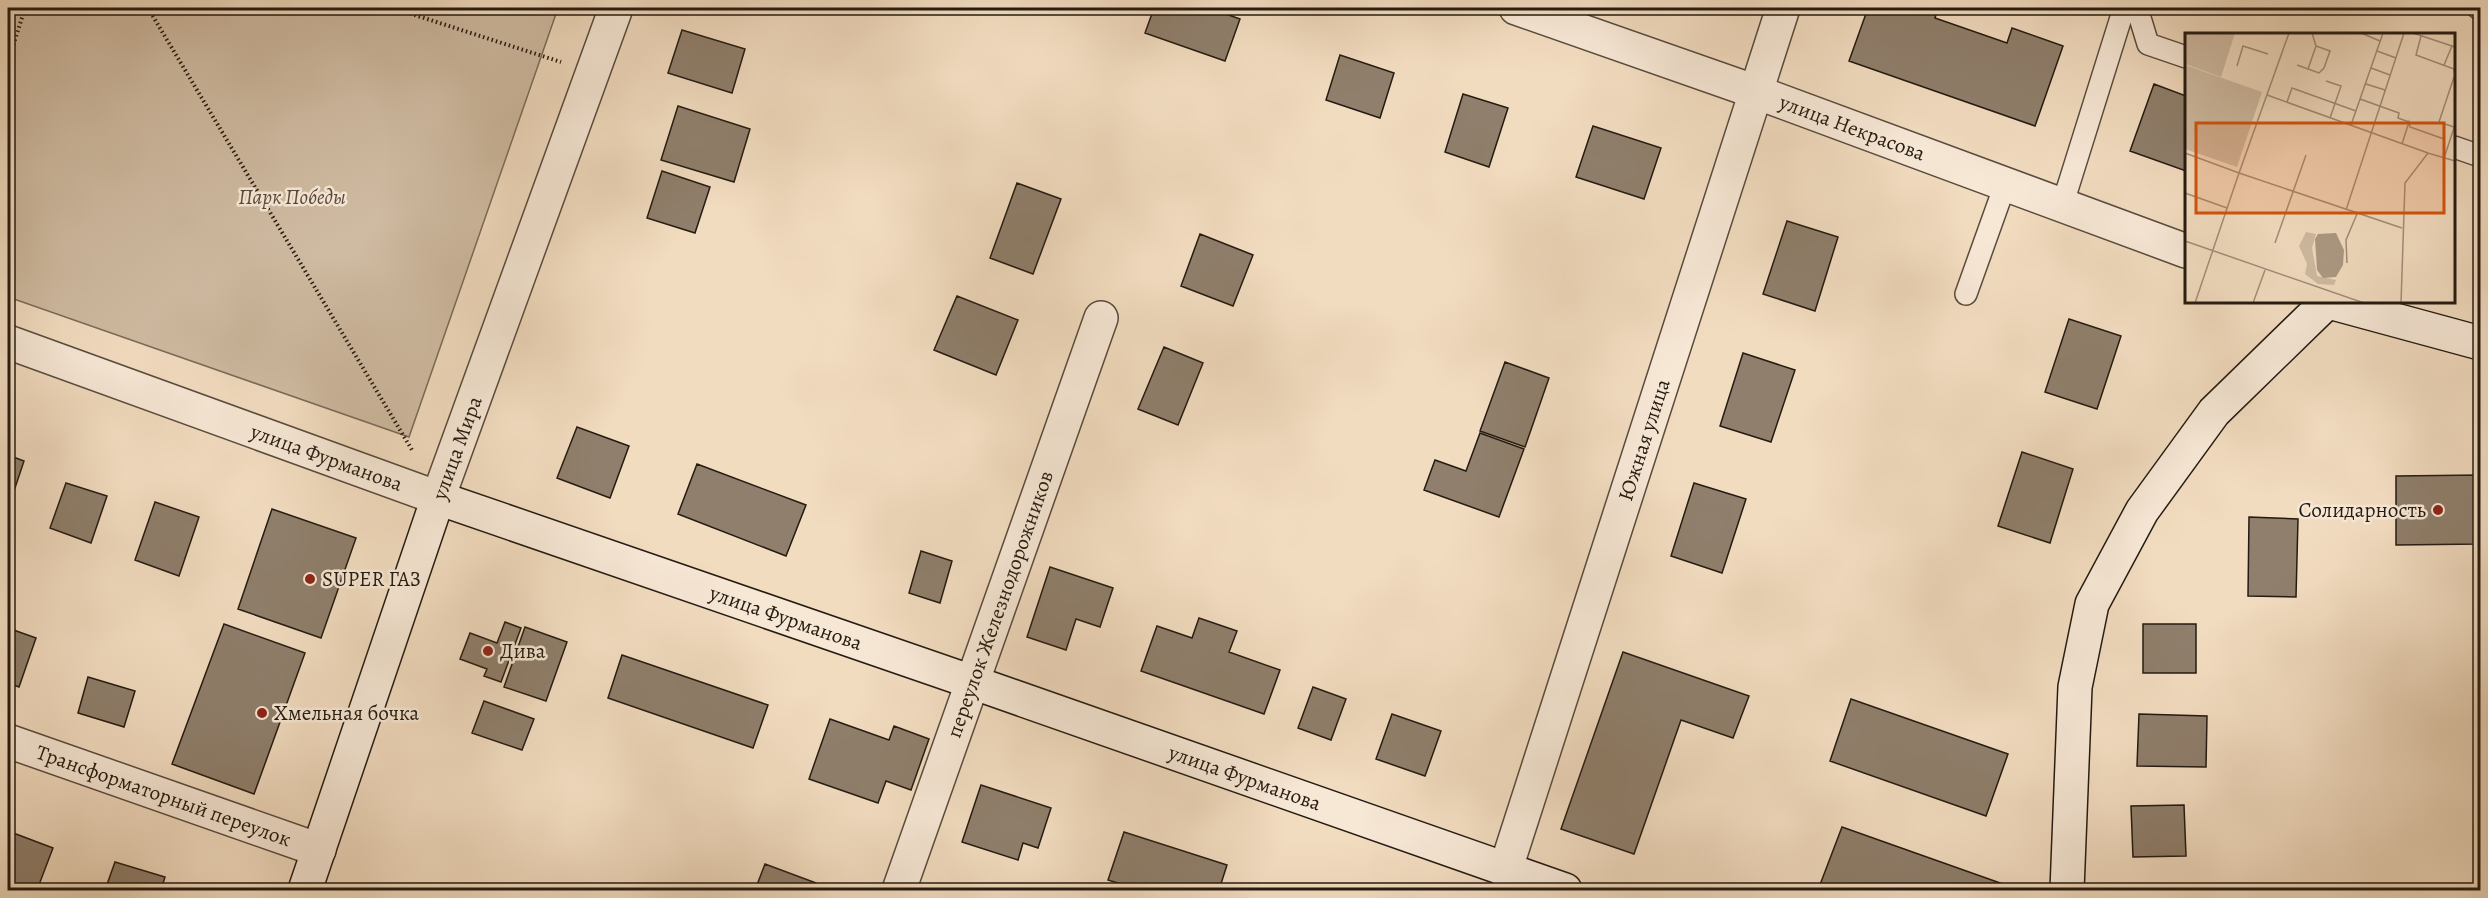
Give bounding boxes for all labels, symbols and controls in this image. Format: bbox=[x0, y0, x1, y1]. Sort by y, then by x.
inset map bbox=[2185, 33, 2455, 303]
street label: улица Некрасова bbox=[1775, 88, 1930, 167]
park label: Парк Победы bbox=[238, 183, 346, 211]
street label: Южная улица bbox=[1611, 375, 1677, 504]
street label: улица Мира bbox=[425, 392, 489, 505]
street label: улица Фурманова bbox=[246, 417, 407, 498]
street label: переулок Железнодорожников bbox=[940, 467, 1060, 742]
place label: Солидарность bbox=[2298, 496, 2426, 524]
marker: Солидарность bbox=[2431, 503, 2445, 517]
place label: SUPER ГАЗ bbox=[322, 565, 421, 593]
marker: SUPER ГАЗ bbox=[303, 572, 317, 586]
street label: улица Фурманова bbox=[705, 578, 866, 657]
place label: Дива bbox=[500, 637, 546, 665]
marker: Дива bbox=[481, 644, 495, 658]
place label: Хмельная бочка bbox=[274, 699, 419, 727]
marker: Хмельная бочка bbox=[255, 706, 269, 720]
street label: Трансформаторный переулок bbox=[33, 738, 295, 853]
street label: улица Фурманова bbox=[1164, 738, 1325, 817]

